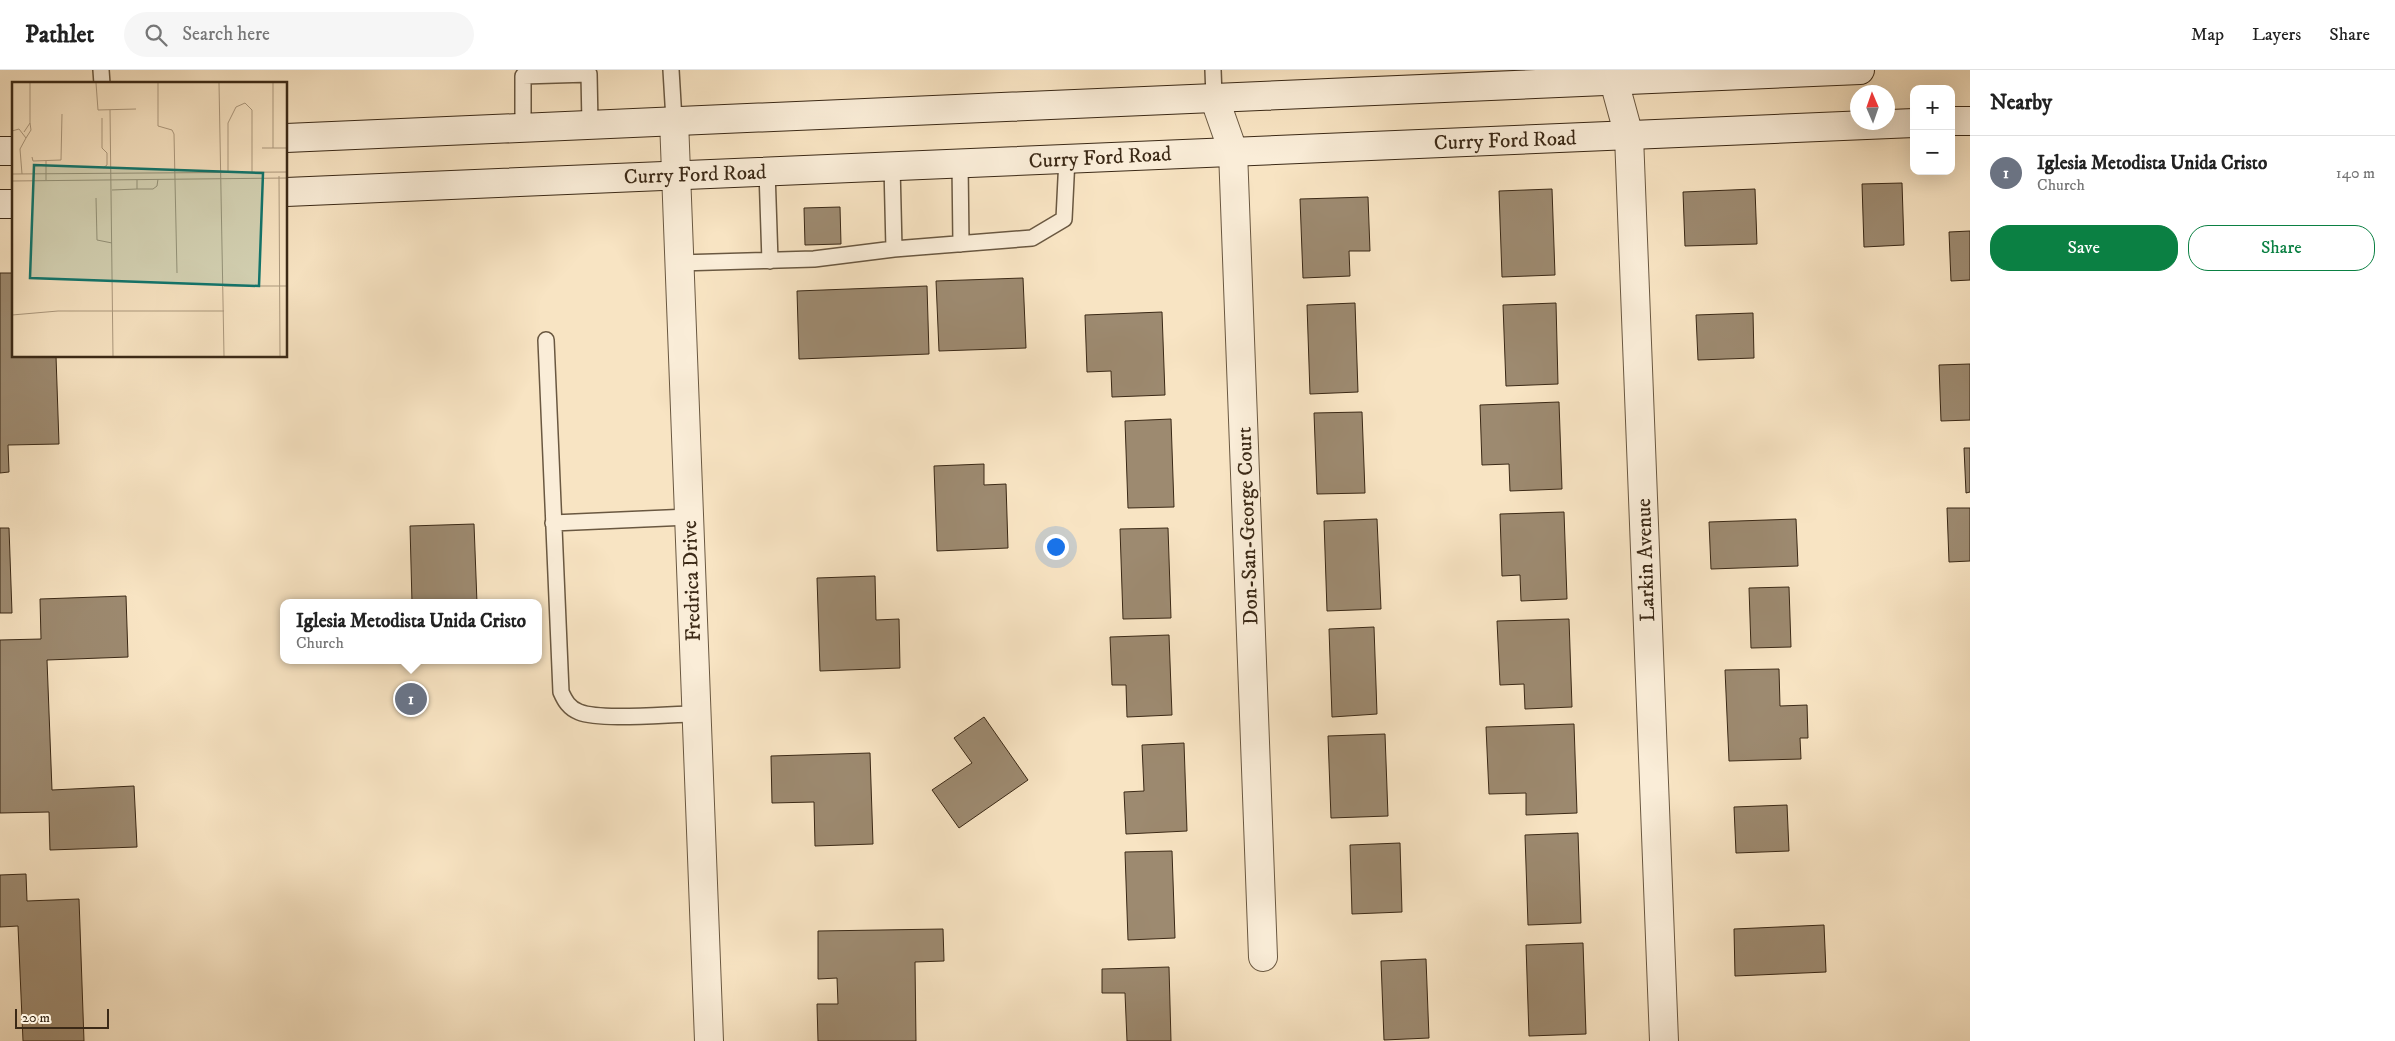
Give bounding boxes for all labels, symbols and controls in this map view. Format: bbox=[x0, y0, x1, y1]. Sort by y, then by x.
search box bbox=[124, 12, 474, 57]
text: Pathlet bbox=[25, 20, 94, 50]
icon: search bbox=[142, 21, 170, 49]
text: Search here bbox=[182, 23, 270, 46]
text: Map bbox=[2191, 24, 2224, 46]
text: Layers bbox=[2252, 24, 2301, 46]
text: Share bbox=[2329, 24, 2370, 46]
inset map bbox=[12, 82, 288, 358]
north arrow bbox=[1850, 85, 1895, 130]
map controls bbox=[1910, 85, 1955, 175]
button: + bbox=[1910, 85, 1955, 130]
text: Nearby bbox=[1990, 90, 2052, 116]
street label: Curry Ford Road bbox=[1433, 125, 1577, 156]
button: − bbox=[1910, 130, 1955, 175]
street label: Curry Ford Road bbox=[1028, 141, 1173, 175]
text: Iglesia Metodista Unida Cristo bbox=[2037, 152, 2267, 175]
street label: Curry Ford Road bbox=[623, 159, 767, 190]
text: 1 bbox=[2003, 163, 2009, 183]
text: 140 m bbox=[2336, 163, 2375, 183]
text: Church bbox=[2037, 175, 2085, 195]
button: Save bbox=[1990, 225, 2178, 271]
button: Share bbox=[2188, 225, 2375, 271]
street label: Don-San-George Court bbox=[1232, 426, 1264, 626]
street label: Larkin Avenue bbox=[1631, 497, 1661, 622]
street label: Fredrica Drive bbox=[677, 520, 707, 642]
your location bbox=[1043, 534, 1069, 560]
popup bbox=[280, 599, 542, 664]
text: Iglesia Metodista Unida Cristo bbox=[296, 610, 526, 633]
text: Church bbox=[296, 633, 344, 653]
pin: 1 bbox=[395, 680, 427, 718]
scale bar bbox=[15, 1006, 109, 1029]
text: 20 m bbox=[22, 1009, 50, 1027]

